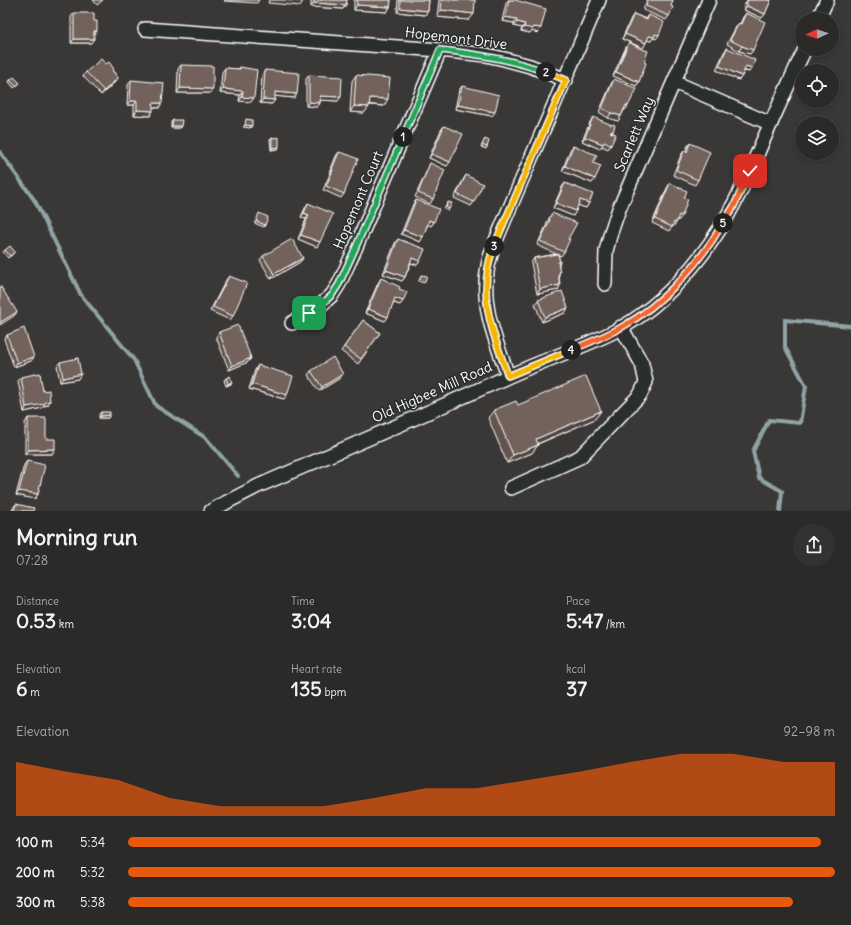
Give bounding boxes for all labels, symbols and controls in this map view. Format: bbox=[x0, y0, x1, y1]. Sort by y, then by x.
north arrow bbox=[795, 12, 839, 56]
map controls bbox=[795, 12, 839, 160]
street label: Hopemont Drive bbox=[404, 23, 508, 53]
pin: 2 bbox=[536, 62, 556, 82]
button: locate bbox=[795, 64, 839, 108]
text: 2 bbox=[543, 65, 549, 79]
street label: Scarlett Way bbox=[610, 94, 658, 174]
button: layers bbox=[795, 116, 839, 160]
pin: 1 bbox=[393, 127, 413, 147]
text: 1 bbox=[401, 130, 405, 144]
street label: Hopemont Court bbox=[329, 148, 387, 252]
pin bbox=[733, 154, 767, 188]
icon: check bbox=[739, 160, 761, 182]
pin: 5 bbox=[713, 213, 733, 233]
text: 5 bbox=[720, 216, 726, 230]
pin: 3 bbox=[484, 236, 504, 256]
text: 3 bbox=[491, 239, 497, 253]
pin bbox=[292, 296, 326, 330]
icon: arrive bbox=[298, 302, 320, 324]
pin: 4 bbox=[561, 340, 581, 360]
text: 4 bbox=[568, 343, 574, 357]
street label: Old Higbee Mill Road bbox=[369, 357, 495, 427]
text: Morning run bbox=[16, 523, 138, 551]
button: share bbox=[793, 524, 835, 566]
text: 07:28 bbox=[16, 552, 48, 569]
text: Distance bbox=[16, 594, 59, 608]
text: Time bbox=[291, 594, 315, 608]
text: Pace bbox=[566, 594, 590, 608]
text: 0.53 bbox=[16, 608, 56, 633]
text: 3:04 bbox=[291, 608, 332, 633]
text: 5:47 bbox=[566, 608, 603, 633]
text: km bbox=[56, 617, 74, 631]
text: /km bbox=[603, 617, 625, 631]
text: Elevation bbox=[16, 662, 61, 676]
text: Heart rate bbox=[291, 662, 342, 676]
text: kcal bbox=[566, 662, 586, 676]
text: 6 bbox=[16, 676, 28, 701]
text: 135 bbox=[291, 676, 322, 701]
text: 37 bbox=[566, 676, 587, 701]
text: m bbox=[28, 685, 40, 699]
text: bpm bbox=[322, 685, 346, 699]
text: Elevation bbox=[16, 723, 69, 740]
text: 92–98 m bbox=[784, 723, 835, 740]
text: 100 m bbox=[16, 834, 53, 851]
text: 5:34 bbox=[80, 834, 105, 851]
text: 200 m bbox=[16, 864, 55, 881]
text: 5:32 bbox=[80, 864, 105, 881]
text: 300 m bbox=[16, 894, 55, 911]
text: 5:38 bbox=[80, 894, 105, 911]

